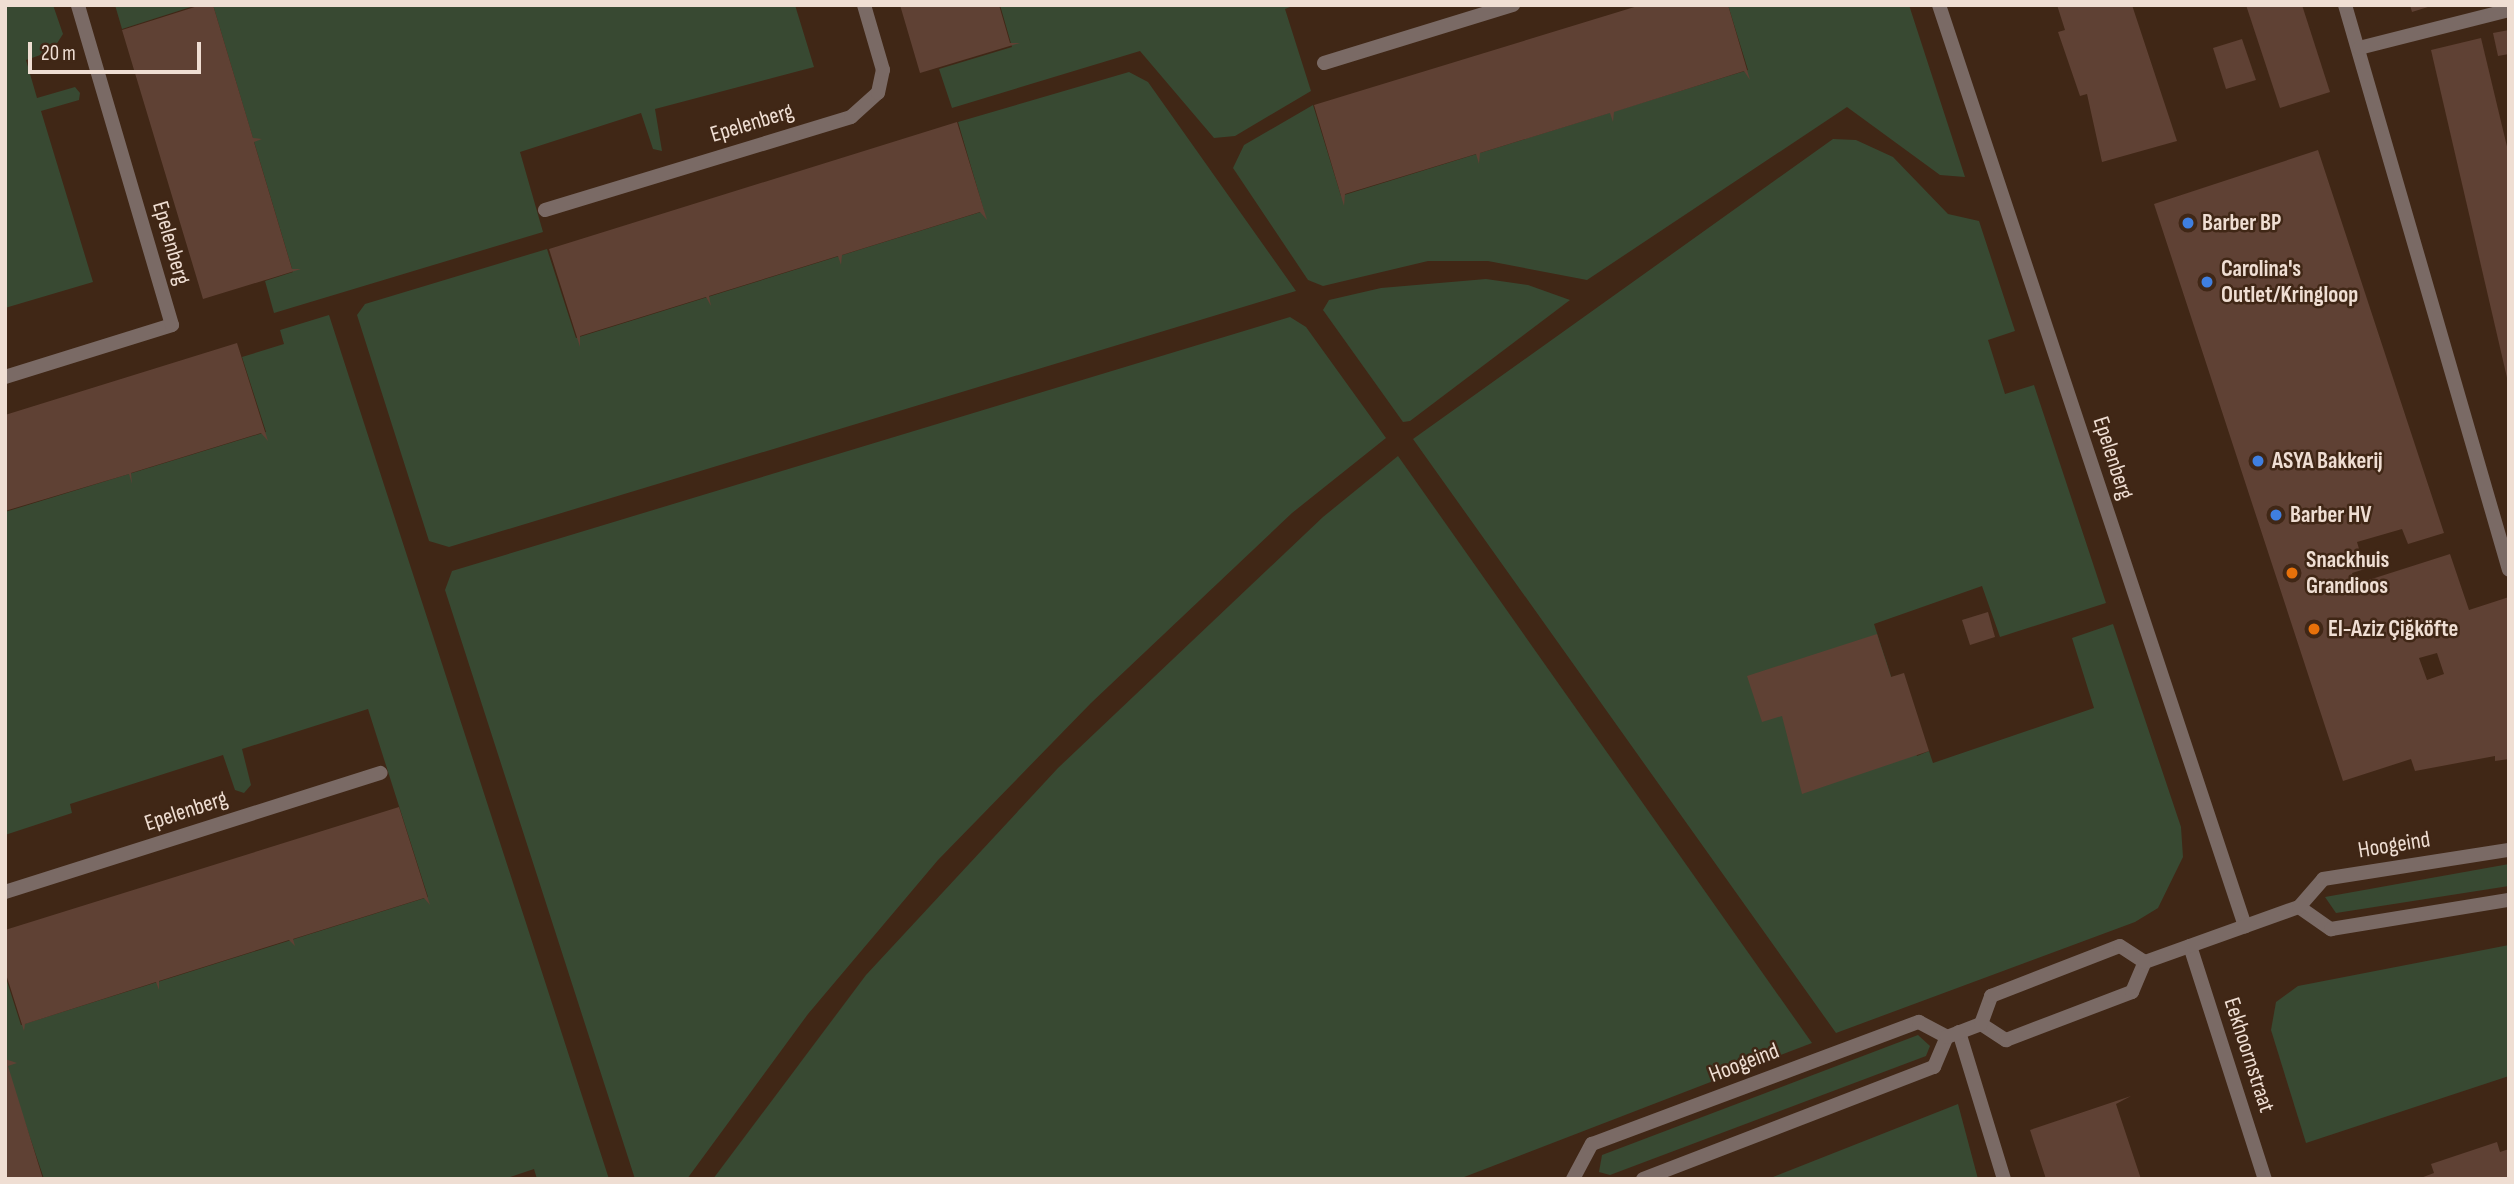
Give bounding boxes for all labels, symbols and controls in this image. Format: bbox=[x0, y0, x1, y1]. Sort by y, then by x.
scale bar bbox=[32, 28, 205, 72]
text: 20 m bbox=[41, 41, 76, 66]
street label: Epelenberg bbox=[707, 97, 797, 149]
street label: Epelenberg bbox=[146, 198, 196, 288]
place label: Barber BP bbox=[2202, 209, 2281, 237]
marker: Barber BP bbox=[2180, 215, 2196, 231]
place label: Carolina's Outlet/Kringloop bbox=[2221, 255, 2358, 309]
marker: Carolina's Outlet/Kringloop bbox=[2199, 274, 2215, 290]
street label: Epelenberg bbox=[2087, 413, 2139, 503]
place label: ASYA Bakkerij bbox=[2272, 447, 2383, 475]
marker: ASYA Bakkerij bbox=[2250, 453, 2266, 469]
place label: Barber HV bbox=[2290, 501, 2372, 529]
marker: Barber HV bbox=[2268, 507, 2284, 523]
place label: Snackhuis Grandioos bbox=[2306, 546, 2389, 600]
marker: Snackhuis Grandioos bbox=[2284, 565, 2300, 581]
place label: El-Aziz Çiğköfte bbox=[2328, 615, 2458, 643]
marker: El-Aziz Çiğköfte bbox=[2306, 621, 2322, 637]
street label: Epelenberg bbox=[141, 785, 231, 837]
street label: Hoogeind bbox=[2356, 826, 2432, 864]
street label: Eekhoornstraat bbox=[2217, 994, 2281, 1116]
street label: Hoogeind bbox=[1705, 1037, 1783, 1089]

